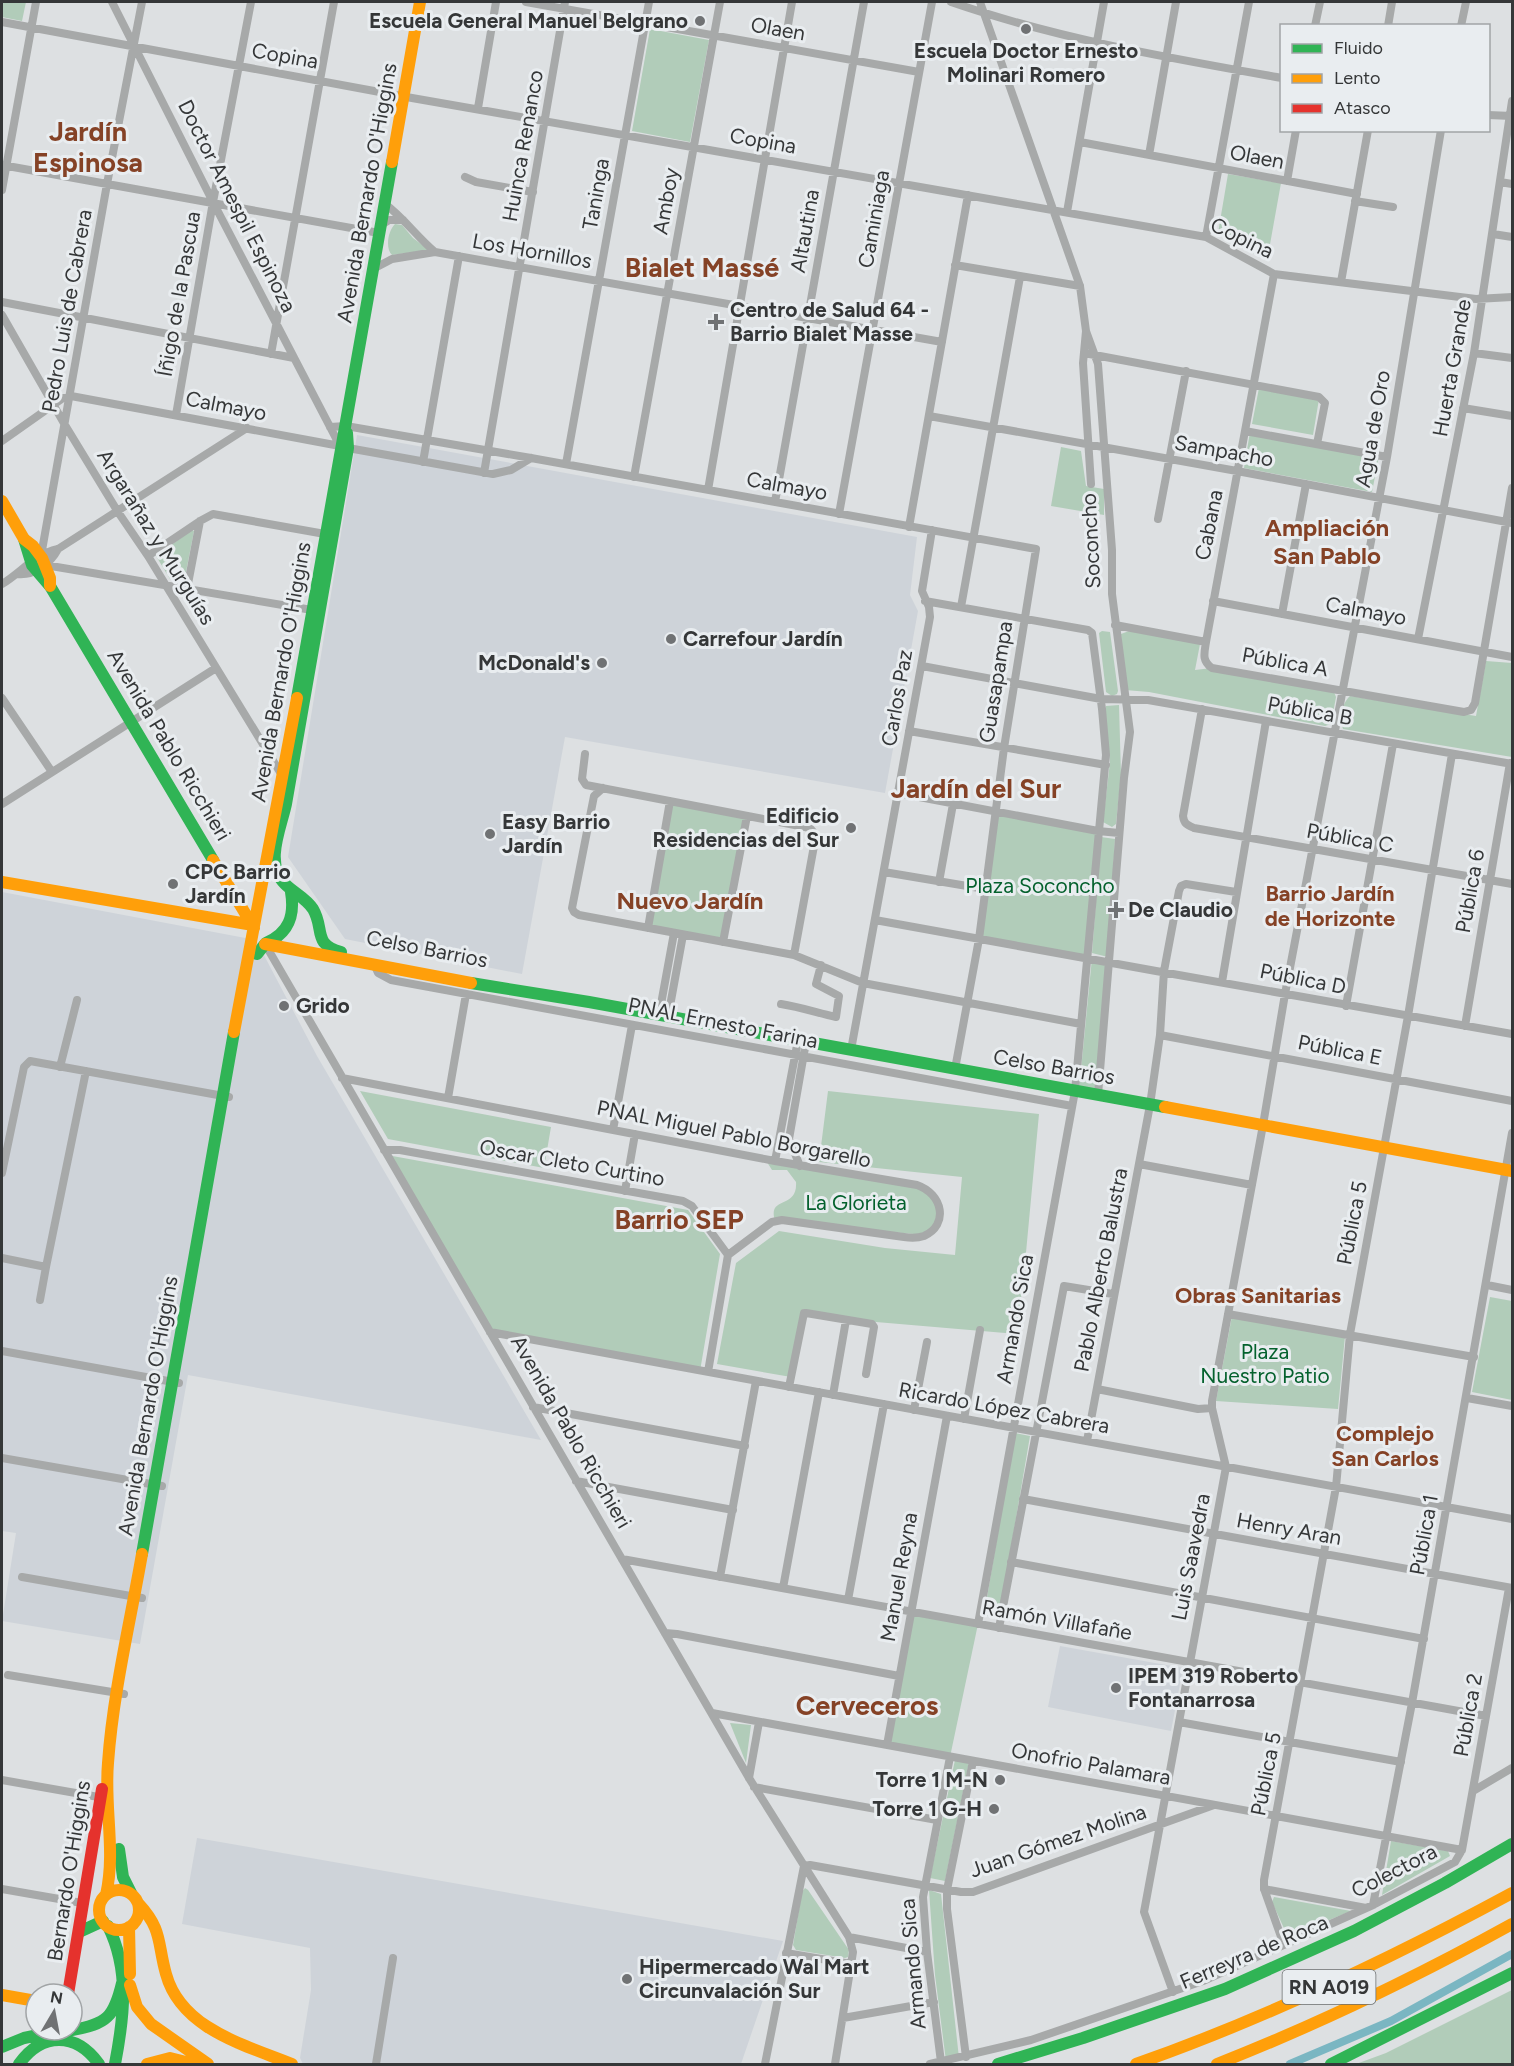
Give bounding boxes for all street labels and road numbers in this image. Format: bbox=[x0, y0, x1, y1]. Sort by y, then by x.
street label: Olaen bbox=[749, 11, 807, 46]
street label: Copina bbox=[250, 37, 320, 74]
street label: Avenida Bernardo O'Higgins bbox=[331, 61, 402, 325]
street label: Huinca Renanco bbox=[497, 68, 548, 224]
street label: Doctor Amespil Espinoza bbox=[173, 95, 302, 316]
street label: Copina bbox=[728, 122, 798, 159]
street label: Olaen bbox=[1228, 139, 1286, 174]
street label: Taninga bbox=[577, 156, 614, 232]
street label: Amboy bbox=[647, 166, 684, 236]
street label: Caminiaga bbox=[853, 168, 894, 270]
street label: Altautina bbox=[785, 187, 824, 275]
street label: Pedro Luis de Cabrera bbox=[36, 207, 97, 415]
street label: Íñigo de la Pascua bbox=[152, 209, 205, 379]
street label: Copina bbox=[1207, 212, 1278, 263]
street label: Los Hornillos bbox=[470, 228, 594, 273]
street label: Huerta Grande bbox=[1427, 297, 1476, 439]
street label: Agua de Oro bbox=[1350, 368, 1395, 489]
street label: Calmayo bbox=[184, 385, 269, 426]
street label: Sampacho bbox=[1173, 430, 1275, 471]
street label: Argarañaz y Murguías bbox=[92, 444, 221, 629]
street label: Calmayo bbox=[745, 466, 830, 505]
street label: Cabana bbox=[1189, 488, 1228, 562]
street label: Soconcho bbox=[1076, 493, 1105, 589]
street label: Avenida Bernardo O'Higgins bbox=[245, 540, 316, 804]
street label: Calmayo bbox=[1324, 591, 1409, 630]
street label: Guasapampa bbox=[974, 619, 1017, 745]
street label: Pública A bbox=[1240, 642, 1330, 681]
street label: Avenida Pablo Ricchieri bbox=[102, 645, 236, 845]
street label: Carlos Paz bbox=[876, 648, 917, 748]
street label: Pública B bbox=[1266, 691, 1354, 730]
street label: Pública C bbox=[1305, 818, 1396, 857]
street label: Pública 6 bbox=[1450, 847, 1489, 935]
street label: Celso Barrios bbox=[364, 925, 490, 973]
street label: Pública D bbox=[1258, 958, 1348, 999]
street label: PNAL Ernesto Farina bbox=[626, 992, 820, 1053]
street label: Pública E bbox=[1296, 1029, 1384, 1070]
street label: Celso Barrios bbox=[991, 1044, 1117, 1089]
street label: PNAL Miguel Pablo Borgarello bbox=[595, 1095, 873, 1172]
street label: Oscar Cleto Curtino bbox=[478, 1134, 667, 1191]
street label: Pablo Alberto Balustra bbox=[1068, 1166, 1133, 1374]
street label: Pública 5 bbox=[1331, 1179, 1372, 1267]
street label: Armando Sica bbox=[991, 1252, 1038, 1386]
street label: Avenida Bernardo O'Higgins bbox=[112, 1274, 183, 1538]
street label: Avenida Pablo Ricchieri bbox=[506, 1331, 637, 1533]
street label: Ricardo López Cabrera bbox=[897, 1377, 1112, 1438]
street label: Luis Saavedra bbox=[1166, 1491, 1215, 1623]
street label: Pública 1 bbox=[1404, 1493, 1443, 1577]
street label: Henry Aran bbox=[1235, 1507, 1343, 1550]
street label: Manuel Reyna bbox=[875, 1510, 922, 1644]
street label: Ramón Villafañe bbox=[980, 1594, 1134, 1645]
street label: Pública 2 bbox=[1448, 1671, 1487, 1759]
street label: Pública 5 bbox=[1245, 1730, 1286, 1818]
street label: Onofrio Palamara bbox=[1009, 1737, 1173, 1790]
street label: Bernardo O'Higgins bbox=[42, 1779, 95, 1963]
street label: Juan Gómez Molina bbox=[966, 1799, 1149, 1882]
street label: Colectora bbox=[1347, 1838, 1441, 1903]
street label: Armando Sica bbox=[894, 1898, 931, 2030]
street label: Ferreyra de Roca bbox=[1176, 1909, 1332, 1994]
road number: RN A019 bbox=[1282, 1970, 1376, 2004]

